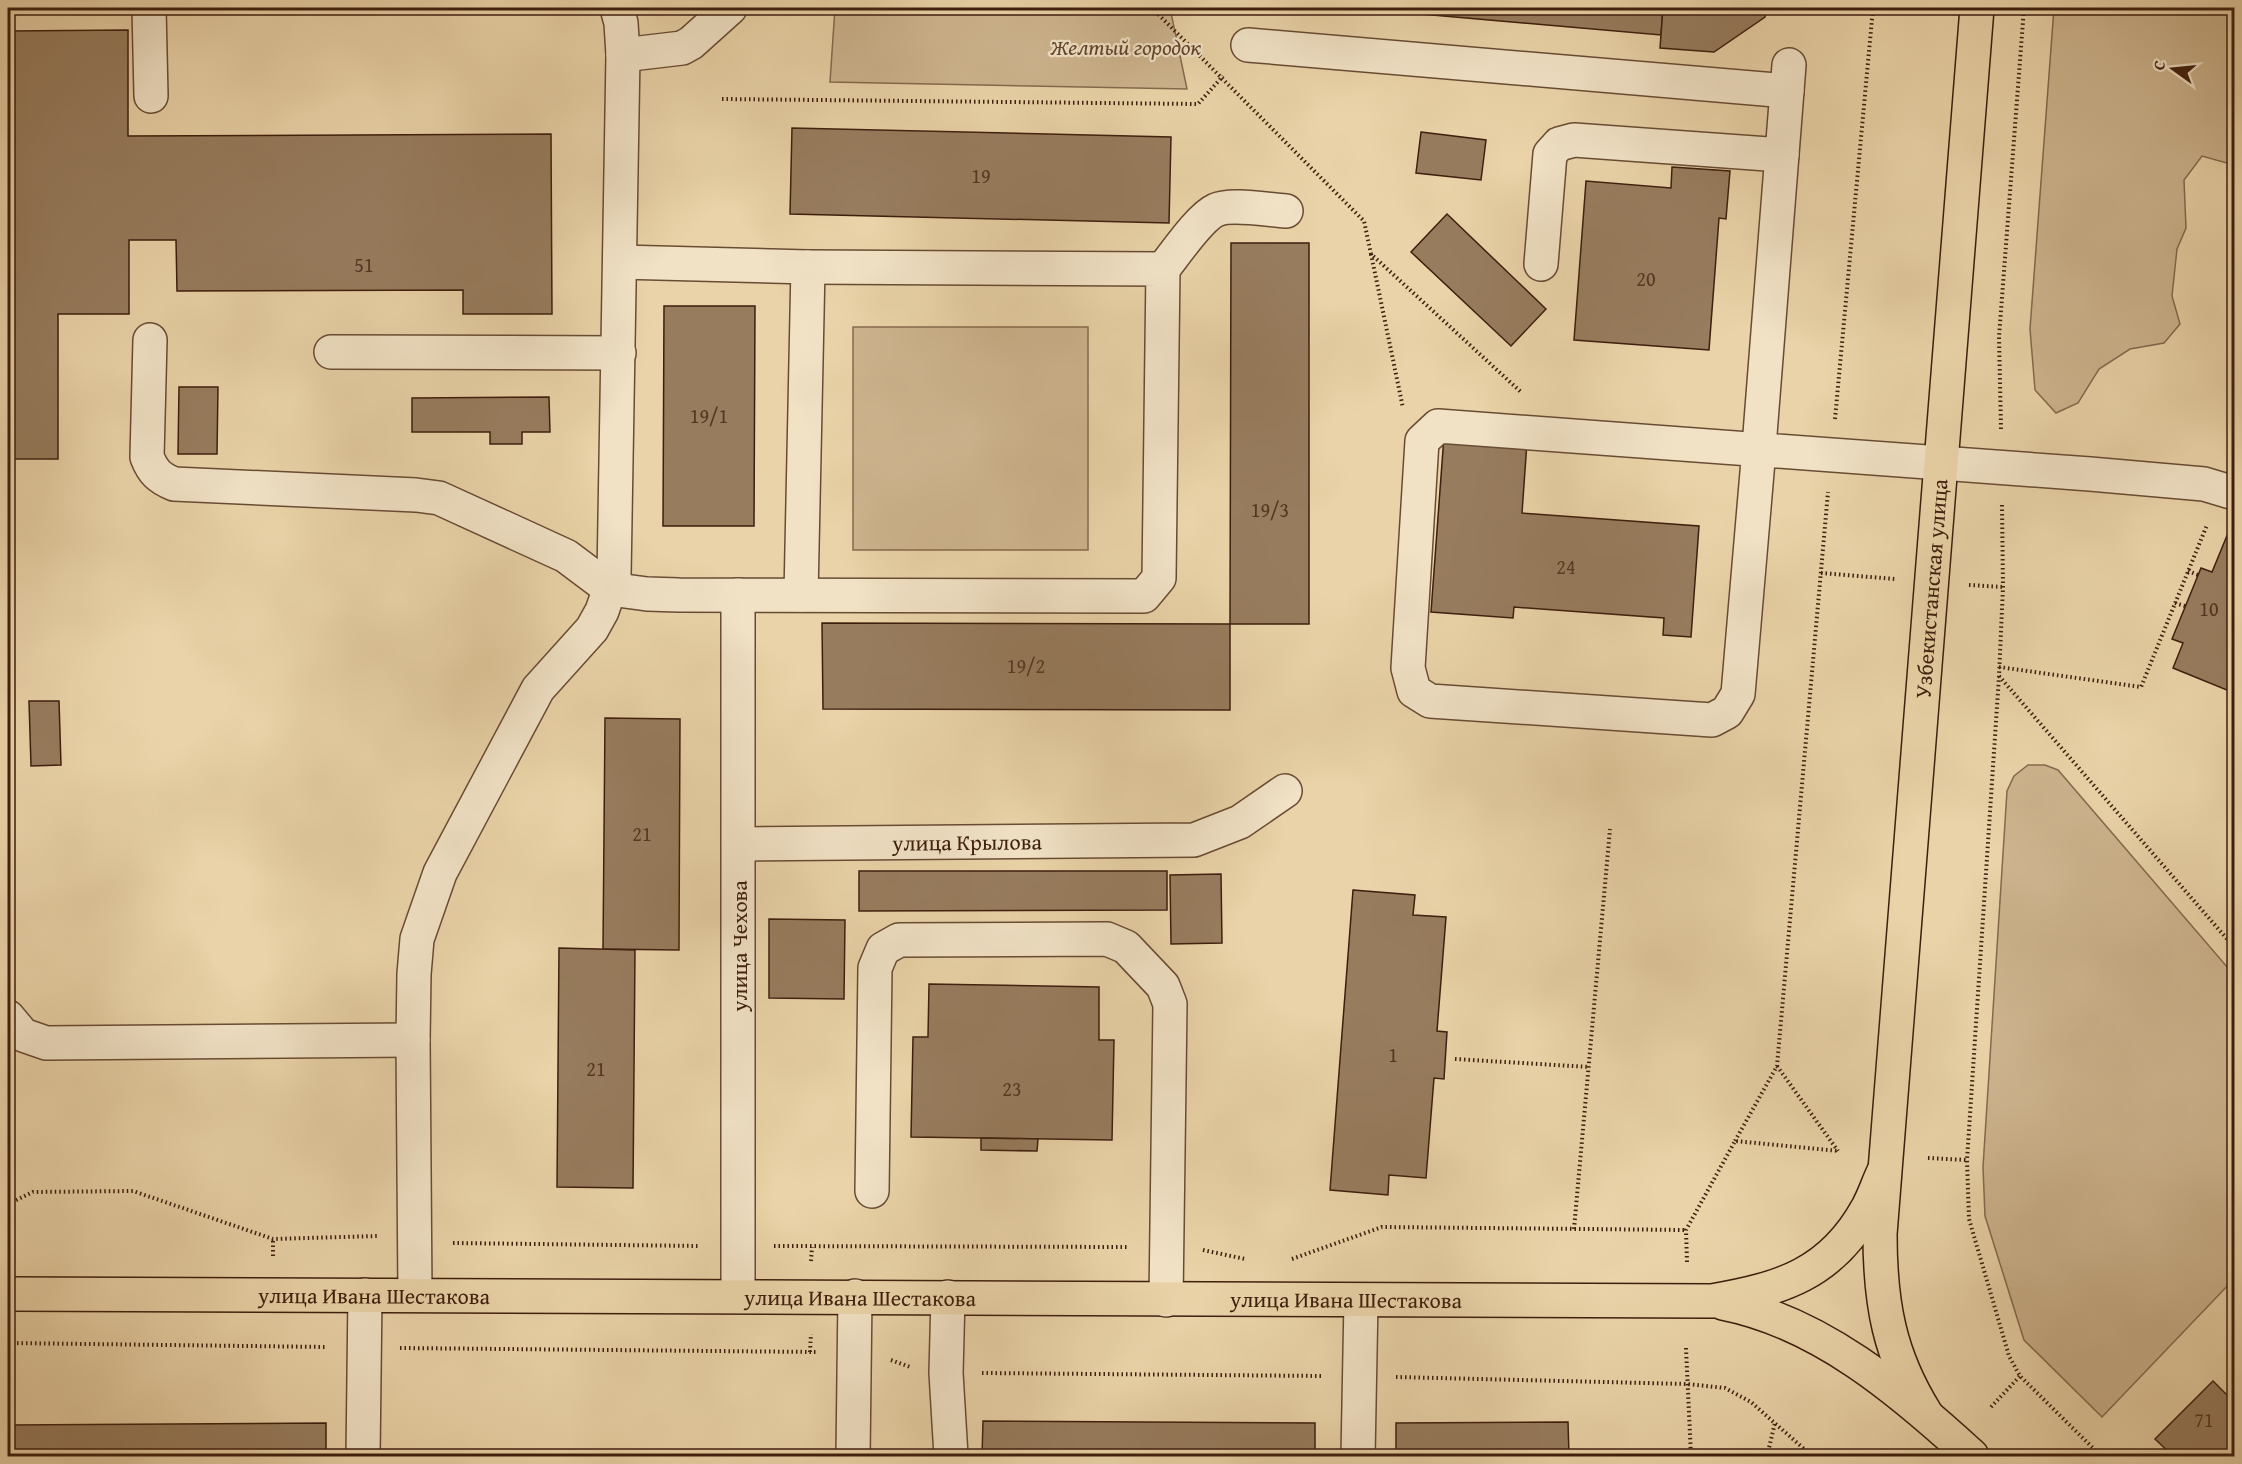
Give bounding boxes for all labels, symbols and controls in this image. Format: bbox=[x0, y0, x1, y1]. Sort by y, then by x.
park label: Желтый городок bbox=[1050, 31, 1202, 63]
north arrow bbox=[2143, 39, 2203, 99]
text: С bbox=[2146, 58, 2171, 73]
house number: 19 bbox=[971, 161, 991, 190]
house number: 51 bbox=[354, 250, 374, 279]
house number: 20 bbox=[1636, 264, 1656, 293]
house number: 19/1 bbox=[690, 401, 728, 430]
street label: Узбекистанская улица bbox=[1906, 477, 1956, 700]
house number: 19/3 bbox=[1251, 495, 1289, 524]
house number: 24 bbox=[1556, 552, 1576, 581]
house number: 10 bbox=[2199, 594, 2219, 623]
house number: 19/2 bbox=[1007, 651, 1045, 680]
house number: 21 bbox=[632, 819, 652, 848]
street label: улица Крылова bbox=[891, 825, 1042, 859]
street label: улица Чехова bbox=[723, 880, 755, 1013]
house number: 1 bbox=[1388, 1040, 1398, 1069]
house number: 21 bbox=[586, 1054, 606, 1083]
house number: 23 bbox=[1002, 1074, 1022, 1103]
street label: улица Ивана Шестакова bbox=[257, 1279, 491, 1312]
street label: улица Ивана Шестакова bbox=[743, 1281, 977, 1314]
street label: улица Ивана Шестакова bbox=[1229, 1283, 1463, 1316]
house number: 71 bbox=[2194, 1405, 2214, 1434]

